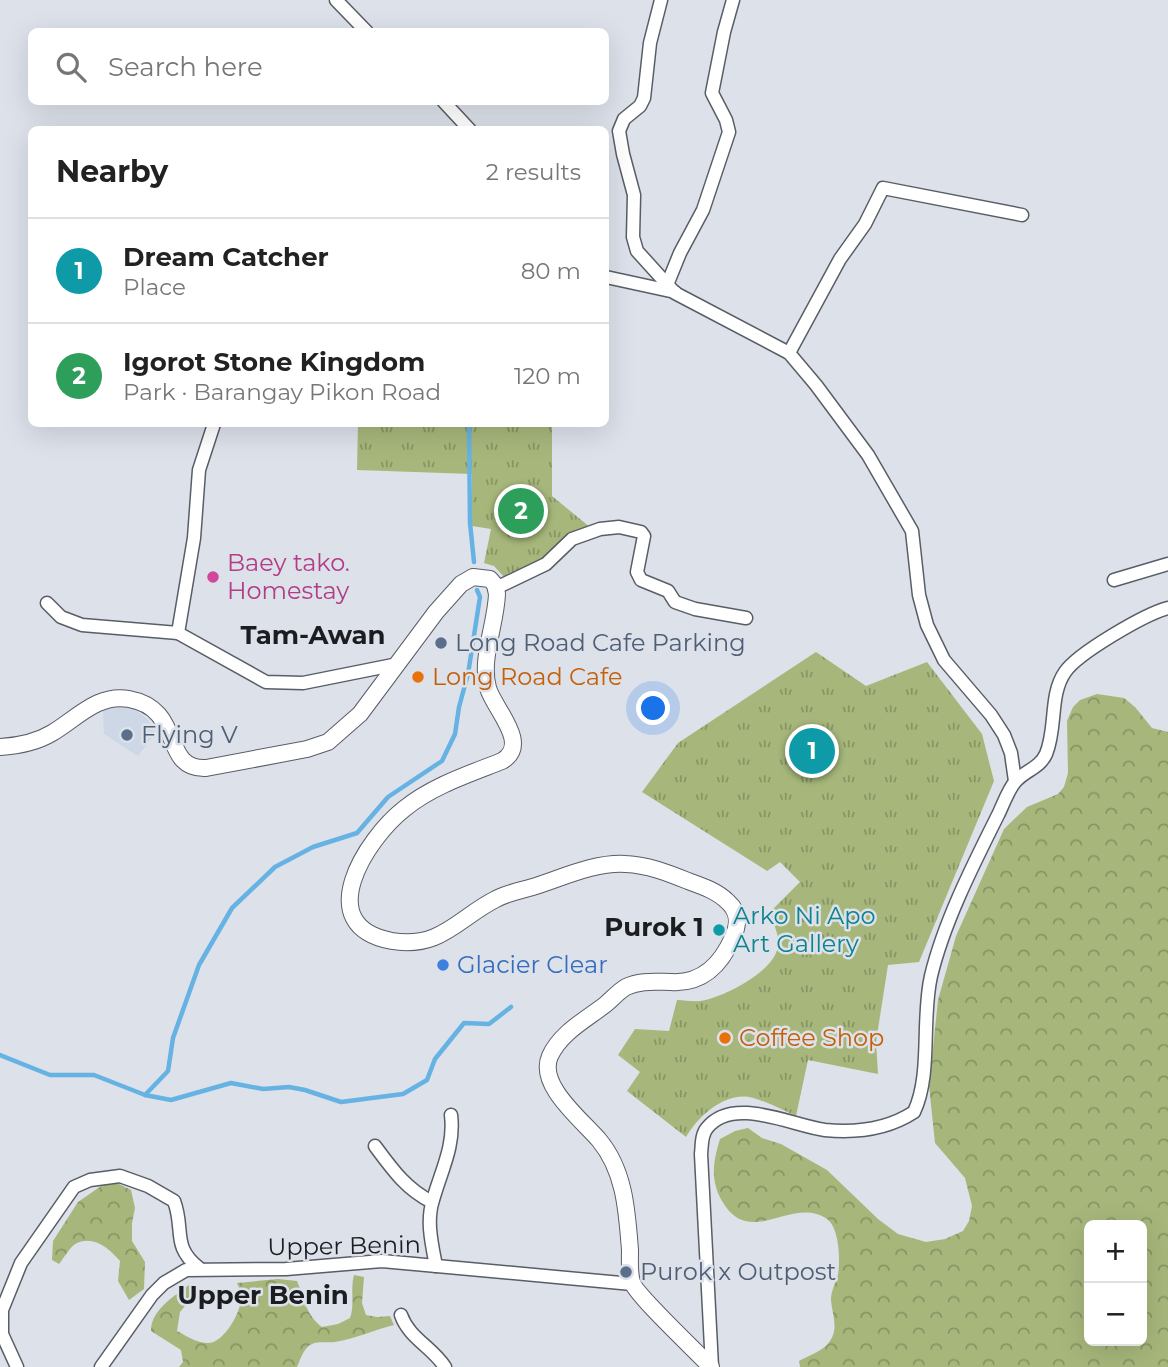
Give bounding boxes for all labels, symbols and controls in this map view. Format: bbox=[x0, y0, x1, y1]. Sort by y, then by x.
search box bbox=[28, 28, 609, 105]
icon: search bbox=[52, 48, 90, 86]
text: Search here bbox=[108, 51, 263, 83]
text: Nearby bbox=[56, 153, 168, 190]
text: 2 results bbox=[486, 158, 581, 186]
text: Dream Catcher bbox=[123, 241, 329, 273]
text: 1 bbox=[74, 257, 84, 285]
text: 80 m bbox=[521, 257, 581, 285]
text: Place bbox=[123, 273, 186, 301]
text: Igorot Stone Kingdom bbox=[123, 346, 425, 378]
text: 2 bbox=[72, 362, 86, 390]
text: 120 m bbox=[514, 362, 581, 390]
text: Park · Barangay Pikon Road bbox=[123, 378, 441, 406]
pin: 2 bbox=[498, 485, 544, 537]
place label: Baey tako. Homestay bbox=[227, 548, 350, 605]
marker: Baey tako. Homestay bbox=[205, 569, 221, 585]
district label: Tam-Awan bbox=[240, 619, 386, 651]
place label: Long Road Cafe Parking bbox=[455, 628, 746, 657]
marker: Long Road Cafe Parking bbox=[433, 635, 449, 651]
place label: Long Road Cafe bbox=[432, 662, 622, 691]
marker: Long Road Cafe bbox=[410, 669, 426, 685]
your location bbox=[636, 691, 670, 725]
place label: Flying V bbox=[141, 720, 238, 749]
pin: 1 bbox=[789, 725, 835, 777]
marker: Flying V bbox=[119, 727, 135, 743]
place label: Arko Ni Apo Art Gallery bbox=[733, 901, 876, 958]
district label: Purok 1 bbox=[604, 911, 704, 943]
marker: Arko Ni Apo Art Gallery bbox=[711, 922, 727, 938]
place label: Glacier Clear bbox=[457, 950, 608, 979]
marker: Glacier Clear bbox=[435, 957, 451, 973]
place label: Coffee Shop bbox=[739, 1023, 884, 1052]
marker: Coffee Shop bbox=[717, 1030, 733, 1046]
map controls bbox=[1084, 1220, 1147, 1346]
button: + bbox=[1084, 1220, 1147, 1283]
street label: Upper Benin bbox=[267, 1230, 421, 1261]
place label: Purok x Outpost bbox=[640, 1257, 837, 1286]
marker: Purok x Outpost bbox=[618, 1264, 634, 1280]
district label: Upper Benin bbox=[177, 1279, 349, 1311]
button: − bbox=[1084, 1283, 1147, 1346]

